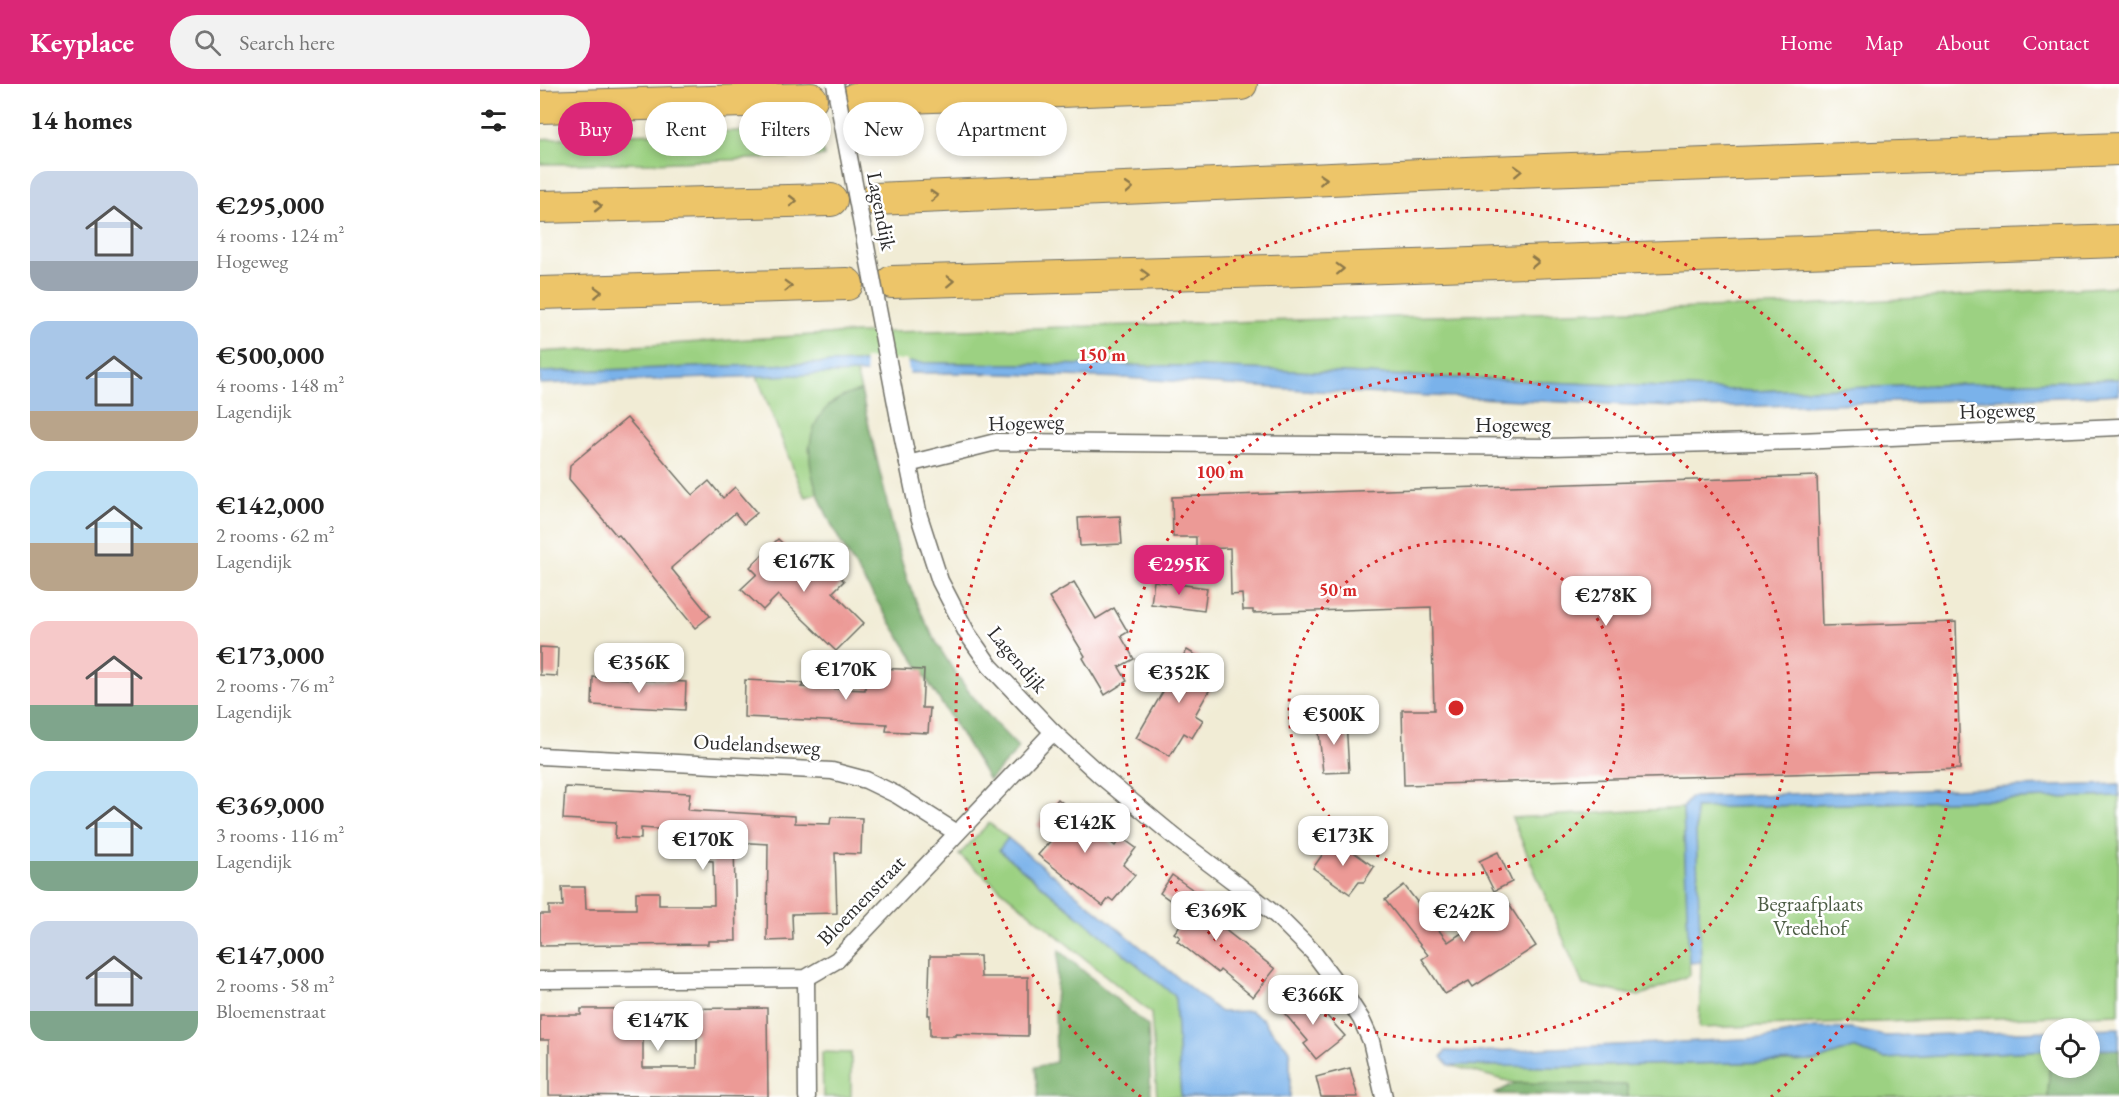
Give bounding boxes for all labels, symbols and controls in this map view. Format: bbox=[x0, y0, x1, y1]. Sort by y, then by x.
search box bbox=[170, 15, 590, 69]
text: Keyplace bbox=[30, 24, 134, 60]
icon: search bbox=[191, 26, 224, 59]
text: Search here bbox=[239, 28, 335, 57]
text: Home bbox=[1780, 29, 1832, 56]
text: Map bbox=[1865, 29, 1903, 56]
text: About bbox=[1936, 29, 1989, 56]
text: Contact bbox=[2022, 29, 2089, 56]
chip: Buy bbox=[558, 102, 633, 156]
chip: Rent bbox=[645, 102, 727, 156]
chip: Filters bbox=[739, 102, 831, 156]
chip: New bbox=[843, 102, 924, 156]
chip: Apartment bbox=[936, 102, 1067, 156]
text: 14 homes bbox=[30, 103, 132, 137]
icon: filters bbox=[477, 104, 510, 137]
one-way arrow bbox=[1514, 165, 1523, 177]
street label: Lagendijk bbox=[861, 169, 903, 254]
one-way arrow bbox=[1319, 173, 1328, 186]
one-way arrow bbox=[1124, 181, 1133, 194]
text: €295,000 bbox=[216, 188, 324, 222]
one-way arrow bbox=[929, 190, 938, 203]
icon: home bbox=[78, 195, 150, 267]
one-way arrow bbox=[789, 195, 798, 207]
one-way arrow bbox=[594, 200, 603, 212]
text: 4 rooms · 124 m² bbox=[216, 222, 344, 248]
text: Hogeweg bbox=[216, 248, 288, 274]
one-way arrow bbox=[1531, 256, 1540, 268]
one-way arrow bbox=[1336, 263, 1345, 275]
one-way arrow bbox=[1141, 269, 1150, 281]
one-way arrow bbox=[946, 274, 955, 287]
one-way arrow bbox=[783, 280, 792, 292]
one-way arrow bbox=[594, 285, 603, 298]
text: €500,000 bbox=[216, 338, 324, 372]
text: 150 m bbox=[1078, 343, 1126, 366]
icon: home bbox=[78, 345, 150, 417]
text: 4 rooms · 148 m² bbox=[216, 372, 344, 398]
street label: Hogeweg bbox=[1959, 395, 2036, 425]
text: Lagendijk bbox=[216, 398, 292, 424]
street label: Hogeweg bbox=[988, 407, 1065, 437]
street label: Hogeweg bbox=[1475, 411, 1552, 438]
text: 100 m bbox=[1196, 460, 1244, 483]
text: €142,000 bbox=[216, 488, 324, 522]
icon: home bbox=[78, 495, 150, 567]
text: 2 rooms · 62 m² bbox=[216, 522, 335, 548]
pin: €167K bbox=[762, 542, 846, 593]
pin: €295K bbox=[1137, 545, 1221, 596]
text: Lagendijk bbox=[216, 548, 292, 574]
text: €167K bbox=[773, 548, 835, 574]
text: €295K bbox=[1148, 551, 1210, 577]
pin: €278K bbox=[1564, 576, 1648, 627]
text: 50 m bbox=[1319, 578, 1357, 601]
text: €278K bbox=[1575, 582, 1637, 608]
street label: Lagendijk bbox=[982, 620, 1055, 699]
text: €173,000 bbox=[216, 638, 324, 672]
pin: €356K bbox=[597, 643, 681, 694]
icon: home bbox=[78, 645, 150, 717]
text: €356K bbox=[608, 649, 670, 675]
pin: €170K bbox=[804, 650, 888, 701]
pin: €352K bbox=[1137, 653, 1221, 704]
text: €170K bbox=[815, 656, 877, 682]
text: €352K bbox=[1148, 659, 1210, 685]
text: 2 rooms · 76 m² bbox=[216, 672, 335, 698]
pin: €500K bbox=[1292, 695, 1376, 746]
text: Lagendijk bbox=[216, 698, 292, 724]
centre of rings bbox=[1446, 698, 1466, 718]
text: €500K bbox=[1303, 701, 1365, 727]
street label: Oudelandseweg bbox=[693, 727, 822, 761]
text: €369,000 bbox=[216, 788, 324, 822]
icon: home bbox=[78, 795, 150, 867]
pin: €142K bbox=[1043, 803, 1127, 854]
text: €142K bbox=[1054, 809, 1116, 835]
pin: €173K bbox=[1301, 816, 1385, 867]
pin: €170K bbox=[661, 820, 745, 871]
text: 3 rooms · 116 m² bbox=[216, 822, 344, 848]
text: €173K bbox=[1312, 822, 1374, 848]
text: €170K bbox=[672, 826, 734, 852]
text: Lagendijk bbox=[216, 848, 292, 874]
street label: Bloemenstraat bbox=[811, 849, 911, 951]
park label: Begraafplaats Vredehof bbox=[1757, 890, 1863, 941]
pin: €369K bbox=[1174, 891, 1258, 942]
pin: €242K bbox=[1422, 892, 1506, 943]
text: €369K bbox=[1185, 897, 1247, 923]
text: €242K bbox=[1433, 898, 1495, 924]
text: €147,000 bbox=[216, 938, 324, 972]
icon: home bbox=[78, 945, 150, 1017]
text: 2 rooms · 58 m² bbox=[216, 972, 335, 998]
pin: €366K bbox=[1271, 975, 1355, 1026]
text: €366K bbox=[1282, 981, 1344, 1007]
text: Bloemenstraat bbox=[216, 998, 326, 1024]
pin: €147K bbox=[616, 1001, 700, 1052]
text: €147K bbox=[627, 1007, 689, 1033]
map controls bbox=[2040, 1018, 2100, 1078]
button: locate bbox=[2040, 1018, 2100, 1078]

